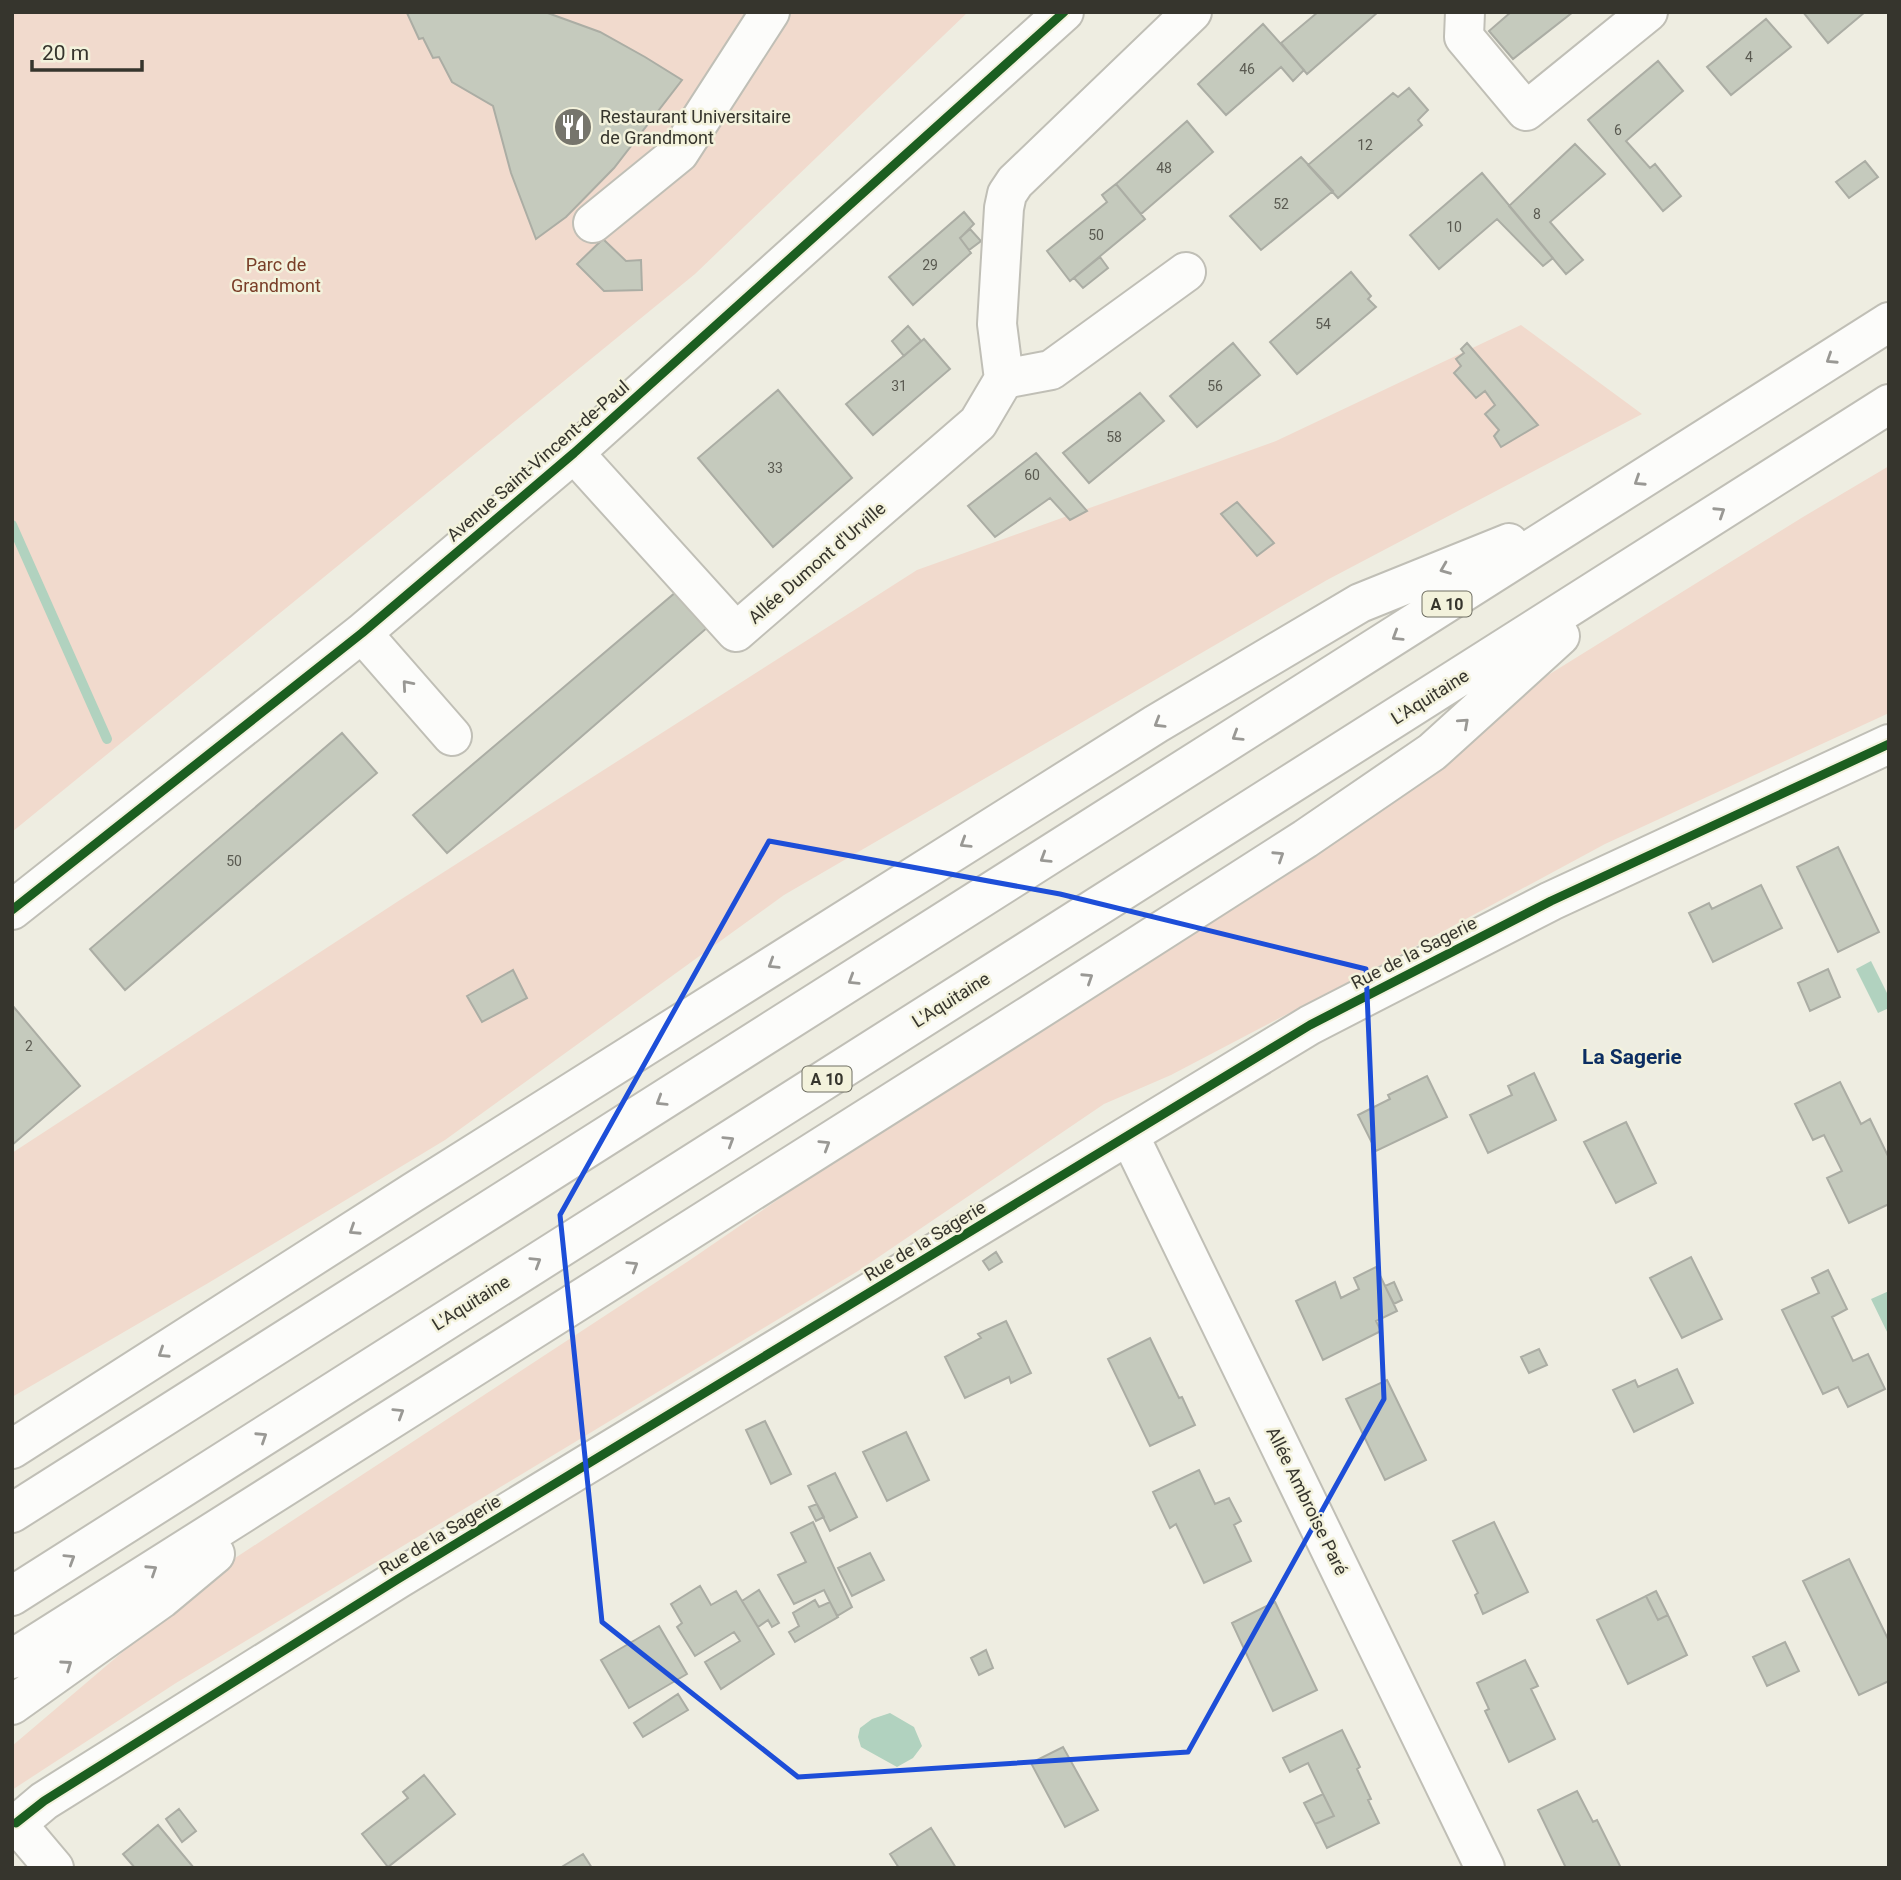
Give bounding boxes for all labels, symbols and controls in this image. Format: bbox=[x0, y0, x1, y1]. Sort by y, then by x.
scale bar bbox=[32, 28, 142, 72]
text: 20 m bbox=[42, 41, 89, 65]
house number: 4 bbox=[1745, 49, 1753, 65]
house number: 46 bbox=[1239, 61, 1255, 77]
restaurant icon: Restaurant Universitaire de Grandmont bbox=[552, 106, 594, 148]
place label: Restaurant Universitaire de Grandmont bbox=[600, 106, 791, 148]
house number: 6 bbox=[1614, 122, 1622, 138]
house number: 12 bbox=[1357, 137, 1373, 153]
house number: 48 bbox=[1156, 160, 1172, 176]
house number: 52 bbox=[1273, 196, 1289, 212]
house number: 8 bbox=[1533, 206, 1541, 222]
house number: 10 bbox=[1446, 219, 1462, 235]
house number: 50 bbox=[1088, 227, 1104, 243]
park label: Parc de Grandmont bbox=[231, 254, 321, 296]
house number: 29 bbox=[922, 257, 938, 273]
house number: 54 bbox=[1315, 316, 1331, 332]
one-way arrow bbox=[1826, 351, 1839, 364]
street label: Avenue Saint-Vincent-de-Paul bbox=[442, 376, 633, 545]
house number: 31 bbox=[891, 378, 907, 394]
house number: 56 bbox=[1207, 378, 1223, 394]
house number: 58 bbox=[1106, 429, 1122, 445]
house number: 33 bbox=[767, 460, 783, 476]
house number: 60 bbox=[1024, 467, 1040, 483]
one-way arrow bbox=[1634, 473, 1647, 486]
street label: Allée Dumont d'Urville bbox=[744, 497, 890, 628]
one-way arrow bbox=[1713, 507, 1726, 520]
one-way arrow bbox=[1440, 561, 1452, 575]
road number: A 10 bbox=[1422, 592, 1472, 617]
one-way arrow bbox=[1391, 627, 1404, 640]
street label: L'Aquitaine bbox=[1387, 664, 1472, 729]
one-way arrow bbox=[403, 680, 415, 693]
one-way arrow bbox=[1153, 714, 1166, 727]
one-way arrow bbox=[1456, 719, 1469, 731]
one-way arrow bbox=[1232, 728, 1245, 741]
one-way arrow bbox=[960, 834, 973, 847]
one-way arrow bbox=[1040, 850, 1053, 863]
one-way arrow bbox=[1272, 851, 1285, 864]
house number: 50 bbox=[226, 853, 242, 869]
street label: Rue de la Sagerie bbox=[1348, 912, 1480, 993]
one-way arrow bbox=[768, 956, 781, 969]
street label: L'Aquitaine bbox=[908, 967, 993, 1032]
one-way arrow bbox=[848, 971, 861, 984]
one-way arrow bbox=[1080, 974, 1093, 987]
house number: 2 bbox=[25, 1038, 33, 1054]
district label: La Sagerie bbox=[1582, 1045, 1682, 1069]
road number: A 10 bbox=[802, 1066, 852, 1092]
one-way arrow bbox=[655, 1093, 668, 1106]
one-way arrow bbox=[721, 1136, 734, 1149]
one-way arrow bbox=[818, 1140, 831, 1153]
street label: Rue de la Sagerie bbox=[860, 1196, 989, 1285]
one-way arrow bbox=[349, 1222, 362, 1235]
one-way arrow bbox=[529, 1258, 542, 1271]
one-way arrow bbox=[625, 1261, 638, 1274]
street label: L'Aquitaine bbox=[428, 1270, 513, 1335]
one-way arrow bbox=[158, 1345, 171, 1358]
one-way arrow bbox=[391, 1408, 404, 1421]
street label: Allée Ambroise Paré bbox=[1262, 1423, 1352, 1578]
one-way arrow bbox=[254, 1432, 267, 1445]
street label: Rue de la Sagerie bbox=[375, 1490, 504, 1579]
one-way arrow bbox=[62, 1555, 75, 1568]
one-way arrow bbox=[145, 1565, 158, 1578]
one-way arrow bbox=[60, 1660, 73, 1673]

